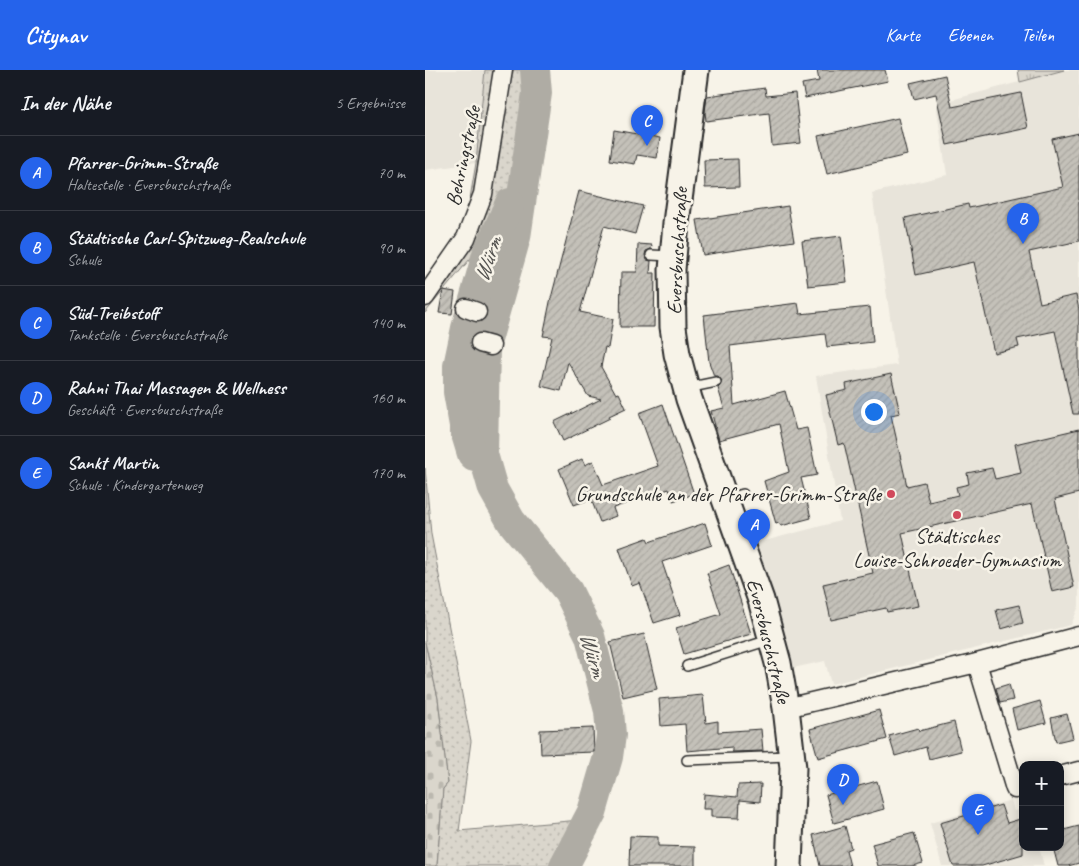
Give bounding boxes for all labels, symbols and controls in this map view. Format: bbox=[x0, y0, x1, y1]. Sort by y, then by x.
text: Citynav bbox=[25, 20, 86, 50]
text: Karte bbox=[885, 24, 920, 46]
text: Ebenen bbox=[948, 24, 993, 46]
text: Teilen bbox=[1021, 24, 1054, 46]
text: In der Nähe bbox=[20, 90, 110, 116]
text: 5 Ergebnisse bbox=[336, 93, 405, 113]
street label: Behringstraße bbox=[440, 102, 487, 208]
pin: C bbox=[631, 105, 663, 146]
text: Pfarrer-Grimm-Straße bbox=[67, 151, 217, 175]
text: A bbox=[32, 163, 40, 183]
text: 70 m bbox=[378, 163, 405, 183]
text: Haltestelle · Eversbuschstraße bbox=[67, 175, 230, 195]
street label: Eversbuschstraße bbox=[661, 185, 693, 315]
pin: B bbox=[1007, 203, 1039, 244]
text: Städtische Carl-Spitzweg-Realschule bbox=[67, 226, 305, 250]
water label: Würm bbox=[467, 231, 509, 285]
text: B bbox=[32, 238, 40, 258]
text: 90 m bbox=[378, 238, 405, 258]
text: Schule bbox=[67, 250, 101, 270]
text: Süd-Treibstoff bbox=[67, 301, 159, 325]
text: C bbox=[32, 313, 40, 333]
text: 140 m bbox=[371, 313, 405, 333]
text: Tankstelle · Eversbuschstraße bbox=[67, 325, 227, 345]
text: Rahni Thai Massagen & Wellness bbox=[67, 376, 286, 400]
text: D bbox=[31, 388, 41, 408]
text: 160 m bbox=[371, 388, 405, 408]
your location bbox=[861, 399, 887, 425]
text: Geschäft · Eversbuschstraße bbox=[67, 400, 222, 420]
text: Sankt Martin bbox=[67, 451, 159, 475]
text: E bbox=[32, 463, 40, 483]
text: 170 m bbox=[371, 463, 405, 483]
text: Schule · Kindergartenweg bbox=[67, 475, 202, 495]
place label: Grundschule an der Pfarrer-Grimm-Straße bbox=[575, 481, 883, 507]
marker: Grundschule an der Pfarrer-Grimm-Straße bbox=[885, 488, 897, 500]
pin: A bbox=[738, 509, 770, 550]
marker: Städtisches Louise-Schroeder-Gymnasium bbox=[951, 509, 963, 521]
place label: Städtisches Louise-Schroeder-Gymnasium bbox=[853, 523, 1062, 573]
street label: Eversbuschstraße bbox=[741, 576, 797, 708]
water label: Würm bbox=[573, 629, 614, 683]
map controls bbox=[1019, 761, 1064, 851]
button: + bbox=[1019, 761, 1064, 806]
pin: D bbox=[827, 764, 859, 805]
pin: E bbox=[962, 794, 994, 835]
button: − bbox=[1019, 806, 1064, 851]

